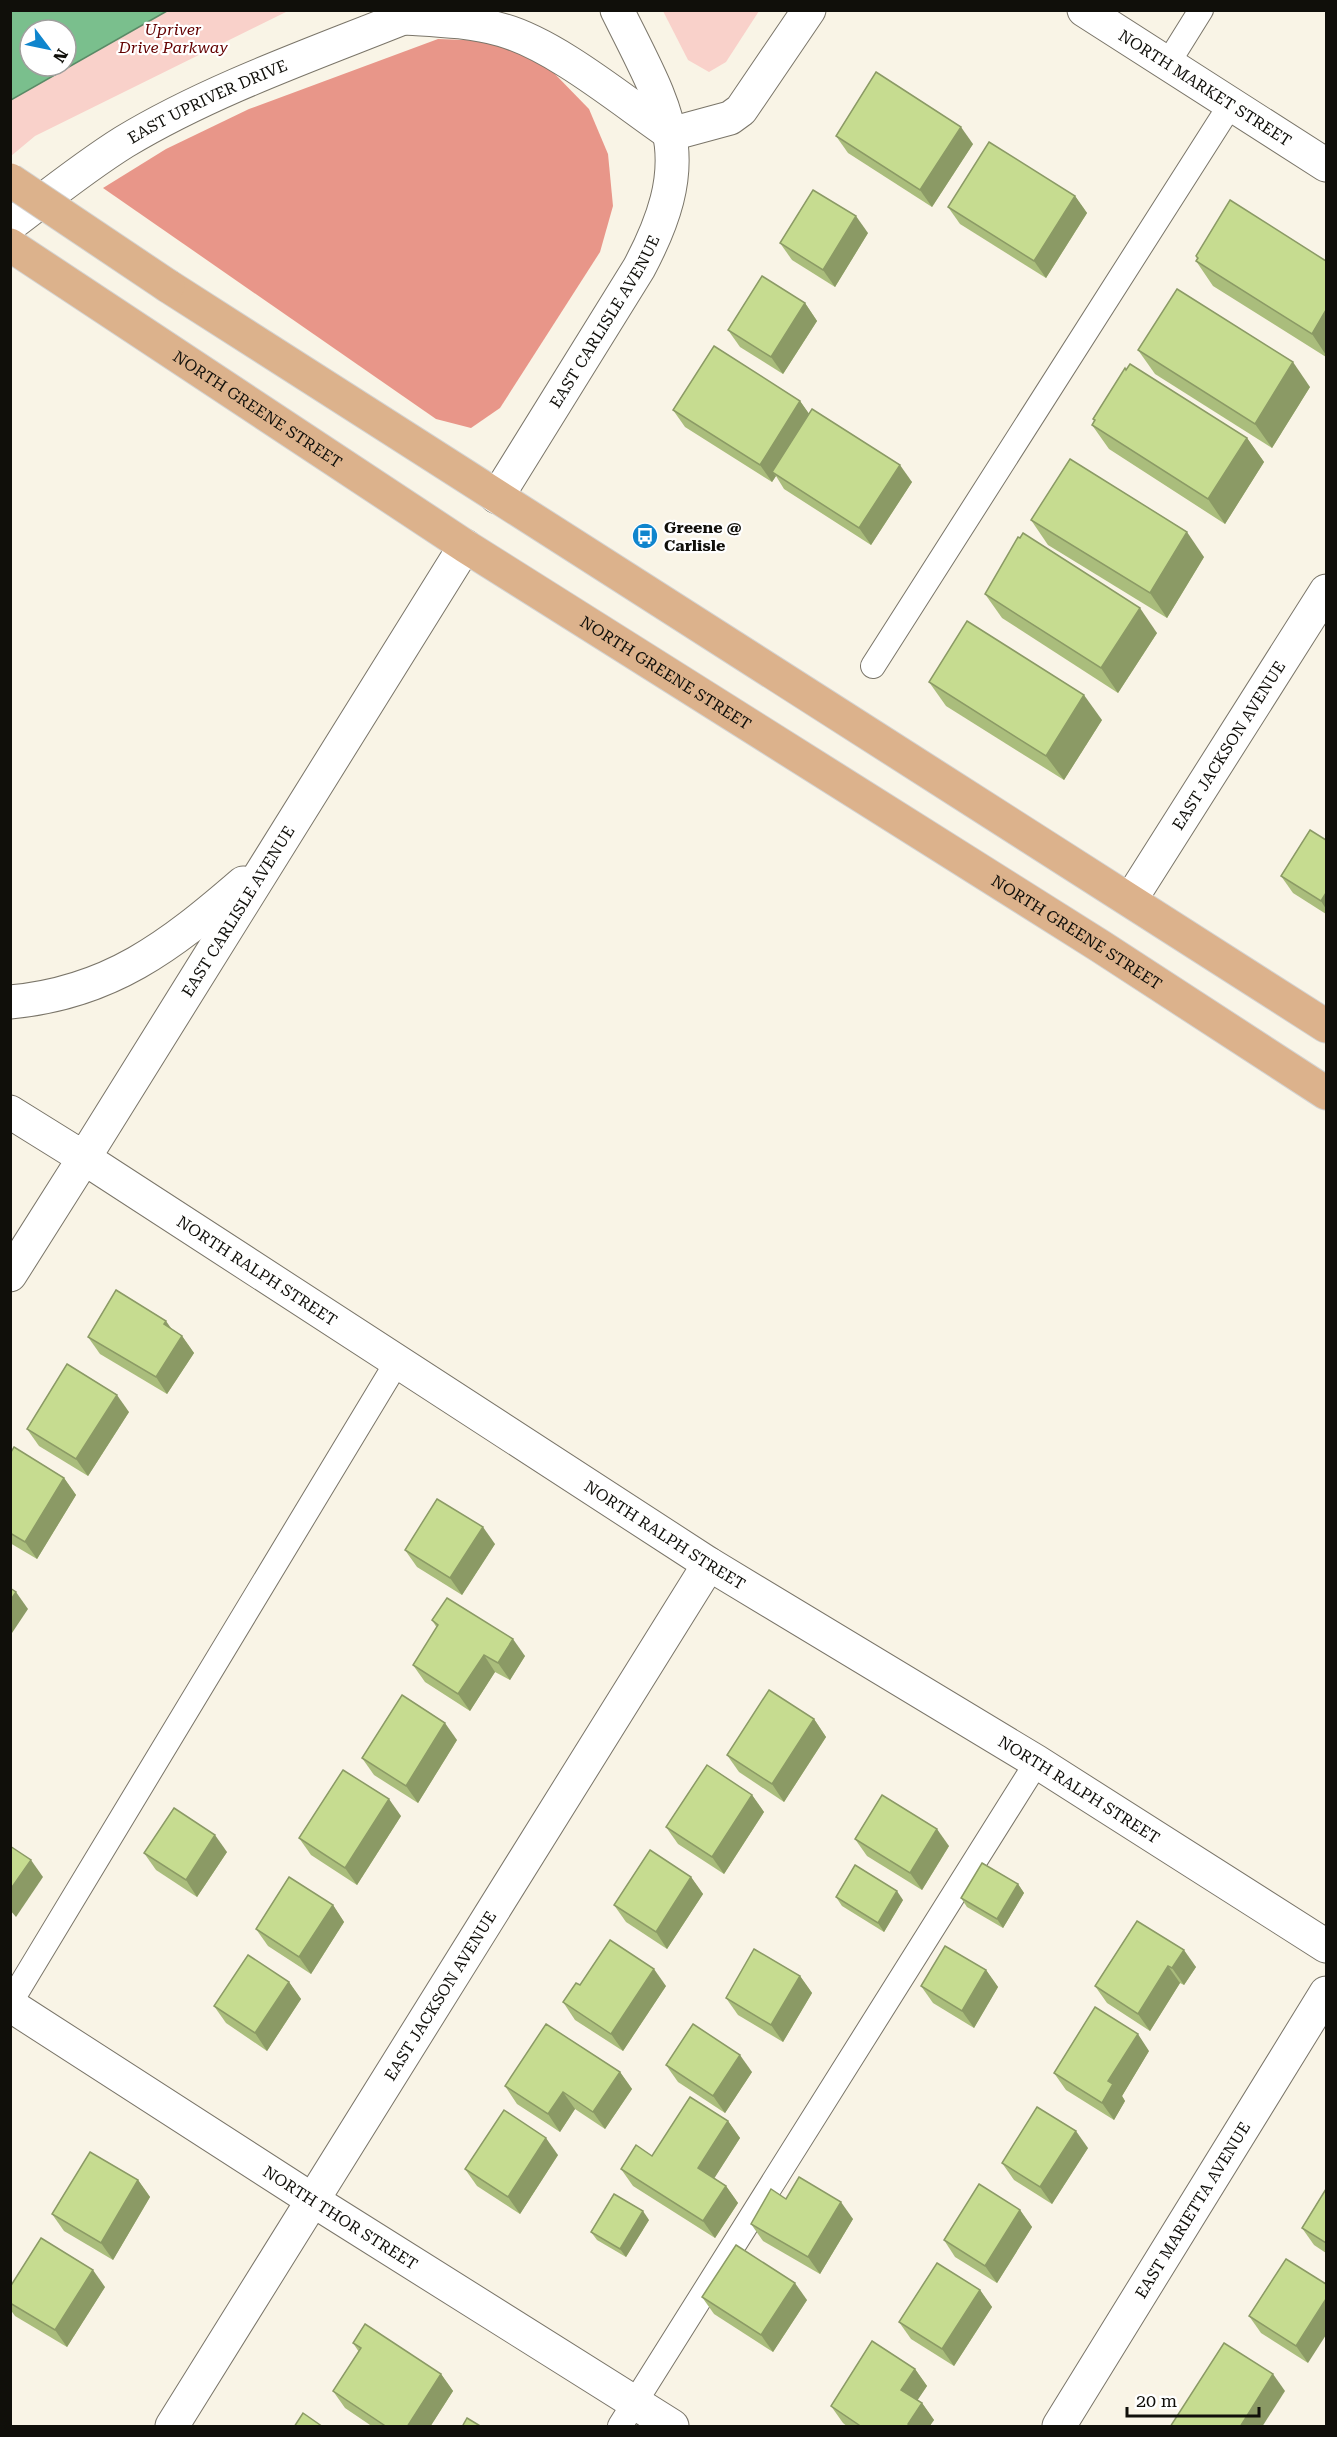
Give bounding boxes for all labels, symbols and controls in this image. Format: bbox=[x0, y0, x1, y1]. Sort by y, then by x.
north arrow bbox=[18, 18, 78, 78]
park label: Upriver Drive Parkway bbox=[117, 20, 228, 57]
street label: NORTH MARKET STREET bbox=[1115, 26, 1295, 151]
text: N bbox=[49, 45, 72, 66]
street label: EAST UPRIVER DRIVE bbox=[124, 56, 290, 148]
street label: EAST CARLISLE AVENUE bbox=[546, 232, 664, 411]
street label: NORTH GREENE STREET bbox=[169, 347, 346, 472]
place label: Greene @ Carlisle bbox=[664, 518, 742, 555]
bus stop icon: Greene @ Carlisle bbox=[630, 521, 660, 551]
street label: NORTH GREENE STREET bbox=[577, 612, 755, 734]
street label: EAST JACKSON AVENUE bbox=[1168, 658, 1289, 833]
street label: EAST CARLISLE AVENUE bbox=[178, 822, 299, 1000]
street label: NORTH GREENE STREET bbox=[988, 871, 1166, 994]
street label: NORTH RALPH STREET bbox=[173, 1212, 341, 1330]
street label: NORTH RALPH STREET bbox=[581, 1477, 749, 1594]
street label: NORTH RALPH STREET bbox=[995, 1732, 1163, 1848]
street label: EAST JACKSON AVENUE bbox=[381, 1908, 500, 2084]
street label: EAST MARIETTA AVENUE bbox=[1131, 2118, 1254, 2302]
street label: NORTH THOR STREET bbox=[260, 2162, 421, 2274]
scale bar bbox=[1127, 2380, 1259, 2418]
text: 20 m bbox=[1136, 2390, 1177, 2411]

